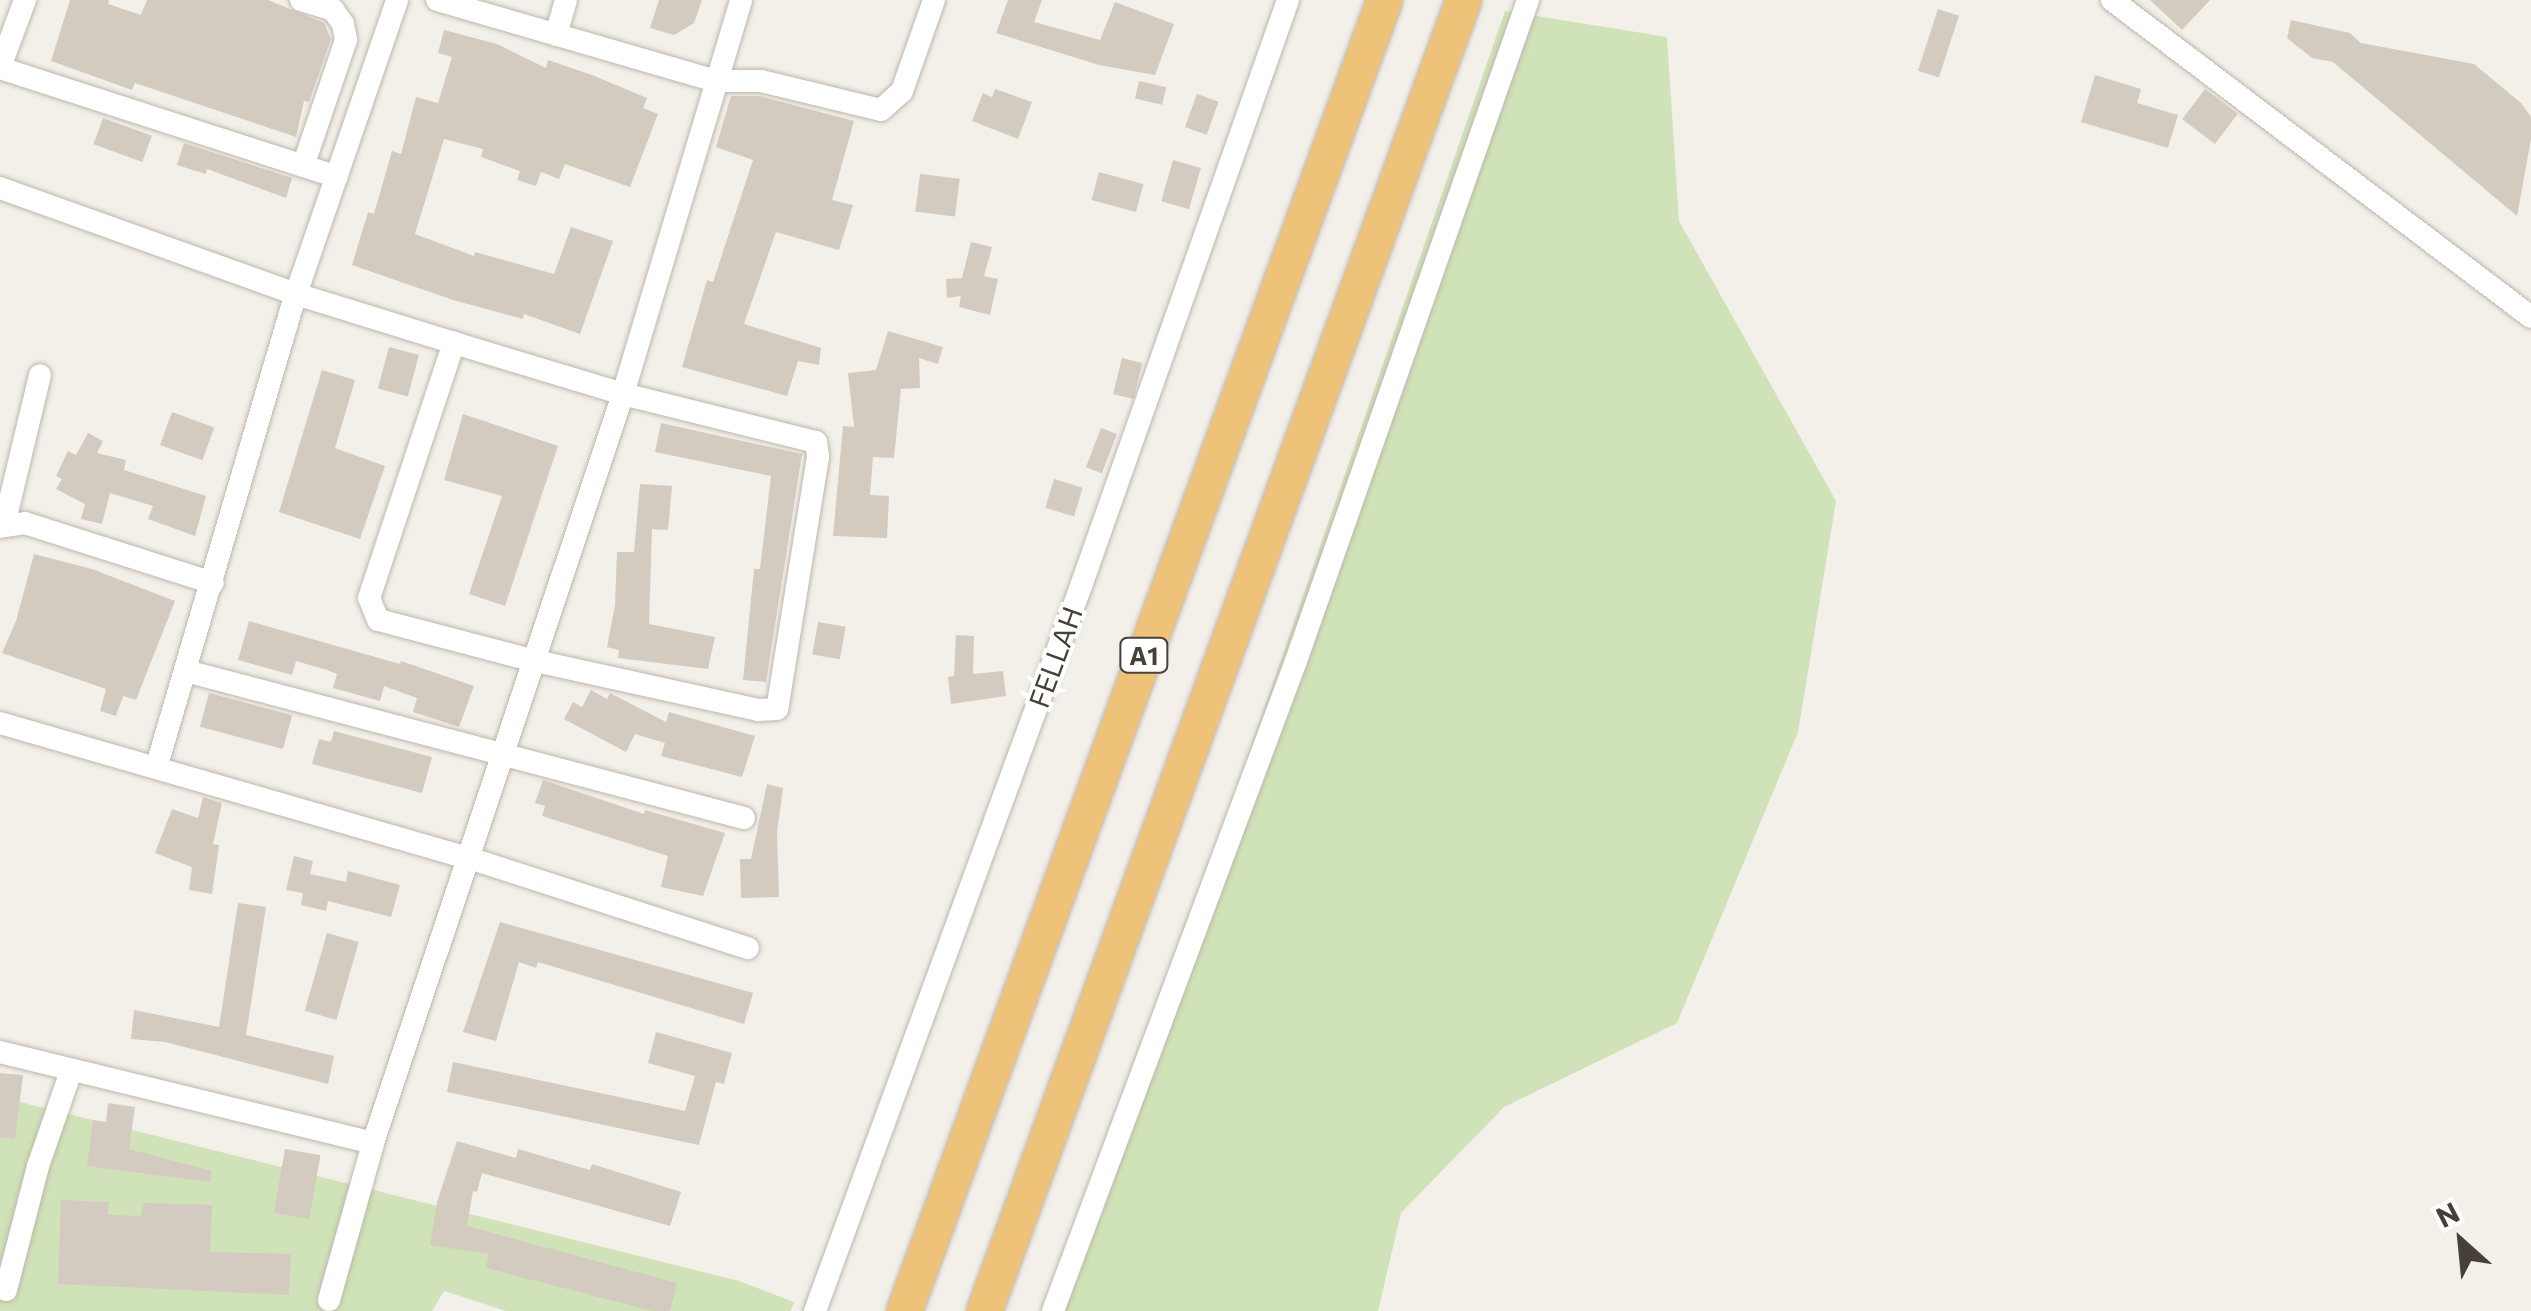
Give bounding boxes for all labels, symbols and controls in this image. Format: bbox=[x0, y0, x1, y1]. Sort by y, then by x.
street label: FELLAH bbox=[1021, 602, 1089, 712]
road number: A1 bbox=[1119, 635, 1169, 675]
north arrow bbox=[2411, 1191, 2511, 1291]
text: N bbox=[2430, 1194, 2464, 1234]

